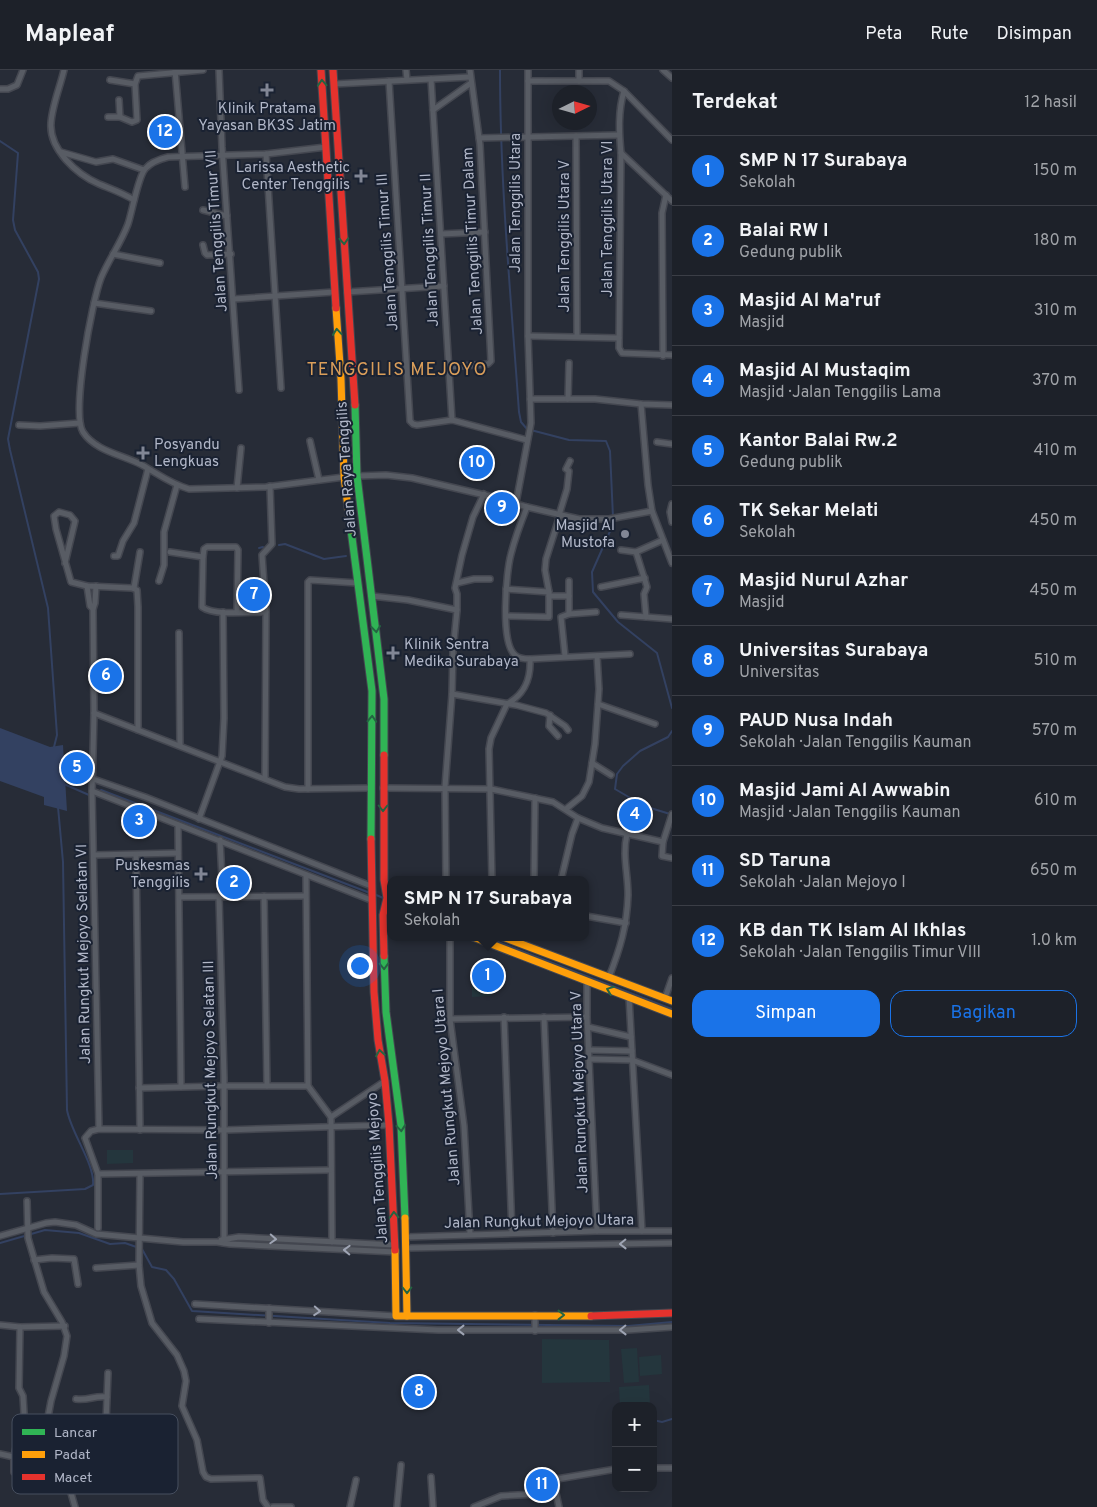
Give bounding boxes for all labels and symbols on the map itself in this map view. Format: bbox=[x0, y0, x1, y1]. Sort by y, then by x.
one-way arrow bbox=[316, 79, 327, 87]
marker: Klinik Pratama Yayasan BK3S Jatim bbox=[260, 83, 274, 97]
north arrow bbox=[552, 85, 597, 130]
place label: Klinik Pratama Yayasan BK3S Jatim bbox=[198, 100, 336, 136]
pin: 12 bbox=[149, 113, 181, 151]
street label: Jalan Tenggilis Utara bbox=[507, 133, 526, 273]
street label: Jalan Tenggilis Utara VI bbox=[599, 141, 618, 297]
street label: Jalan Tenggilis Timur Dalam bbox=[459, 147, 488, 335]
street label: Jalan Tenggilis Timur VII bbox=[202, 149, 233, 313]
place label: Larissa Aesthetic Center Tenggilis bbox=[236, 159, 350, 195]
street label: Jalan Tenggilis Utara V bbox=[556, 159, 575, 312]
marker: Larissa Aesthetic Center Tenggilis bbox=[354, 169, 368, 183]
street label: Jalan Tenggilis Timur III bbox=[374, 172, 403, 331]
street label: Jalan Tenggilis Timur II bbox=[417, 173, 444, 327]
one-way arrow bbox=[338, 237, 349, 245]
one-way arrow bbox=[332, 328, 343, 336]
district label: TENGGILIS MEJOYO bbox=[306, 359, 488, 382]
street label: Jalan Raya Tenggilis bbox=[333, 400, 362, 537]
place label: Posyandu Lengkuas bbox=[154, 436, 220, 472]
pin: 10 bbox=[461, 444, 493, 482]
marker: Posyandu Lengkuas bbox=[136, 446, 150, 460]
pin: 9 bbox=[486, 489, 518, 527]
place label: Masjid Al Mustofa bbox=[555, 517, 615, 553]
marker: Masjid Al Mustofa bbox=[619, 528, 631, 540]
pin: 7 bbox=[238, 576, 270, 614]
one-way arrow bbox=[370, 625, 381, 633]
place label: Klinik Sentra Medika Surabaya bbox=[404, 636, 519, 672]
marker: Klinik Sentra Medika Surabaya bbox=[386, 646, 400, 660]
pin: 6 bbox=[90, 657, 122, 695]
one-way arrow bbox=[367, 715, 377, 723]
pin: 5 bbox=[61, 749, 93, 787]
pin: 4 bbox=[619, 796, 651, 834]
pin: 3 bbox=[123, 802, 155, 840]
one-way arrow bbox=[378, 804, 388, 812]
street label: Jalan Rungkut Mejoyo Selatan VI bbox=[73, 844, 96, 1064]
place label: Puskesmas Tenggilis bbox=[115, 857, 190, 893]
pin: 2 bbox=[218, 864, 250, 902]
marker: Puskesmas Tenggilis bbox=[194, 867, 208, 881]
your location bbox=[347, 953, 373, 979]
pin: 1 bbox=[472, 957, 504, 995]
street label: Jalan Rungkut Mejoyo Selatan III bbox=[200, 960, 223, 1180]
one-way arrow bbox=[379, 963, 390, 971]
one-way arrow bbox=[606, 986, 615, 996]
street label: Jalan Rungkut Mejoyo Utara I bbox=[429, 987, 466, 1186]
street label: Jalan Rungkut Mejoyo Utara V bbox=[567, 990, 594, 1194]
one-way arrow bbox=[375, 1049, 386, 1057]
street label: Jalan Tenggilis Mejoyo bbox=[364, 1092, 393, 1244]
one-way arrow bbox=[395, 1124, 406, 1132]
one-way arrow bbox=[389, 1210, 399, 1218]
street label: Jalan Rungkut Mejoyo Utara bbox=[444, 1211, 634, 1234]
one-way arrow bbox=[269, 1233, 277, 1244]
one-way arrow bbox=[619, 1239, 627, 1249]
one-way arrow bbox=[343, 1245, 350, 1255]
one-way arrow bbox=[402, 1287, 412, 1295]
one-way arrow bbox=[313, 1305, 321, 1316]
one-way arrow bbox=[557, 1310, 565, 1320]
one-way arrow bbox=[457, 1325, 464, 1335]
one-way arrow bbox=[619, 1325, 627, 1335]
pin: 8 bbox=[403, 1373, 435, 1411]
legend bbox=[12, 1414, 178, 1494]
text: Lancar bbox=[54, 1425, 98, 1442]
text: Padat bbox=[54, 1447, 90, 1464]
pin: 11 bbox=[526, 1466, 558, 1504]
text: Macet bbox=[54, 1470, 92, 1487]

